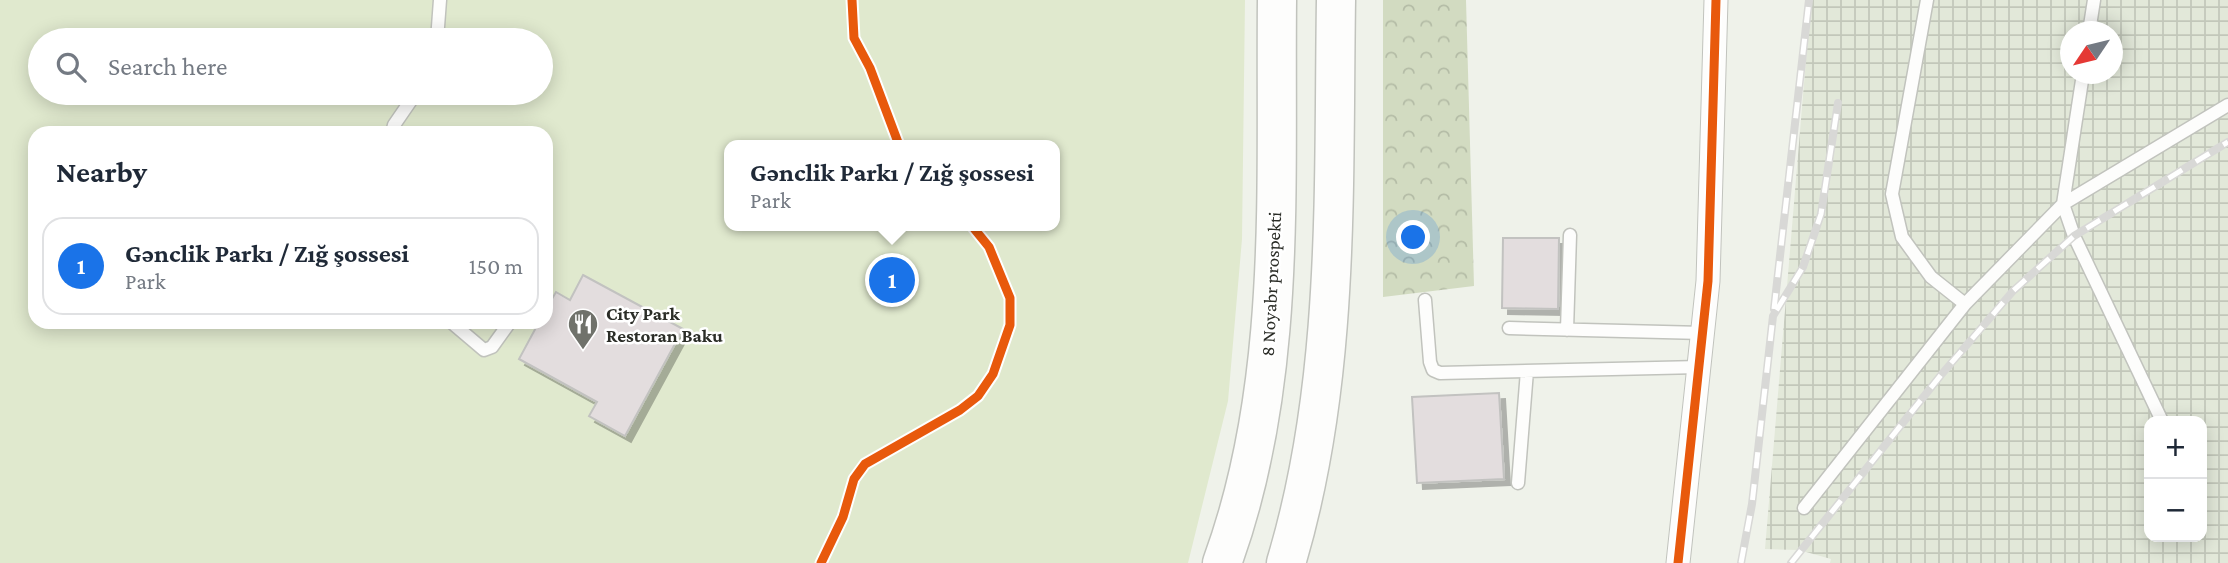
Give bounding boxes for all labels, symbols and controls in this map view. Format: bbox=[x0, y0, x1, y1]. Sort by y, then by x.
north arrow bbox=[2060, 21, 2123, 84]
search box bbox=[28, 28, 553, 105]
icon: search bbox=[52, 48, 90, 86]
text: Search here bbox=[108, 52, 227, 81]
popup bbox=[724, 140, 1060, 231]
text: Nearby bbox=[56, 155, 147, 188]
text: Gənclik Parkı / Zığ şossesi bbox=[750, 158, 1034, 187]
text: Park bbox=[750, 187, 791, 213]
street label: 8 Noyabr prospekti bbox=[1257, 211, 1285, 357]
your location bbox=[1396, 220, 1430, 254]
text: Gənclik Parkı / Zığ şossesi bbox=[125, 239, 409, 268]
text: 1 bbox=[77, 253, 85, 279]
text: 150 m bbox=[469, 253, 523, 279]
pin: 1 bbox=[869, 254, 915, 306]
text: Park bbox=[125, 268, 166, 294]
place label: City Park Restoran Baku bbox=[606, 303, 723, 346]
restaurant icon: City Park Restoran Baku bbox=[566, 307, 600, 351]
map controls bbox=[2144, 416, 2207, 542]
button: + bbox=[2144, 416, 2207, 479]
button: − bbox=[2144, 479, 2207, 542]

